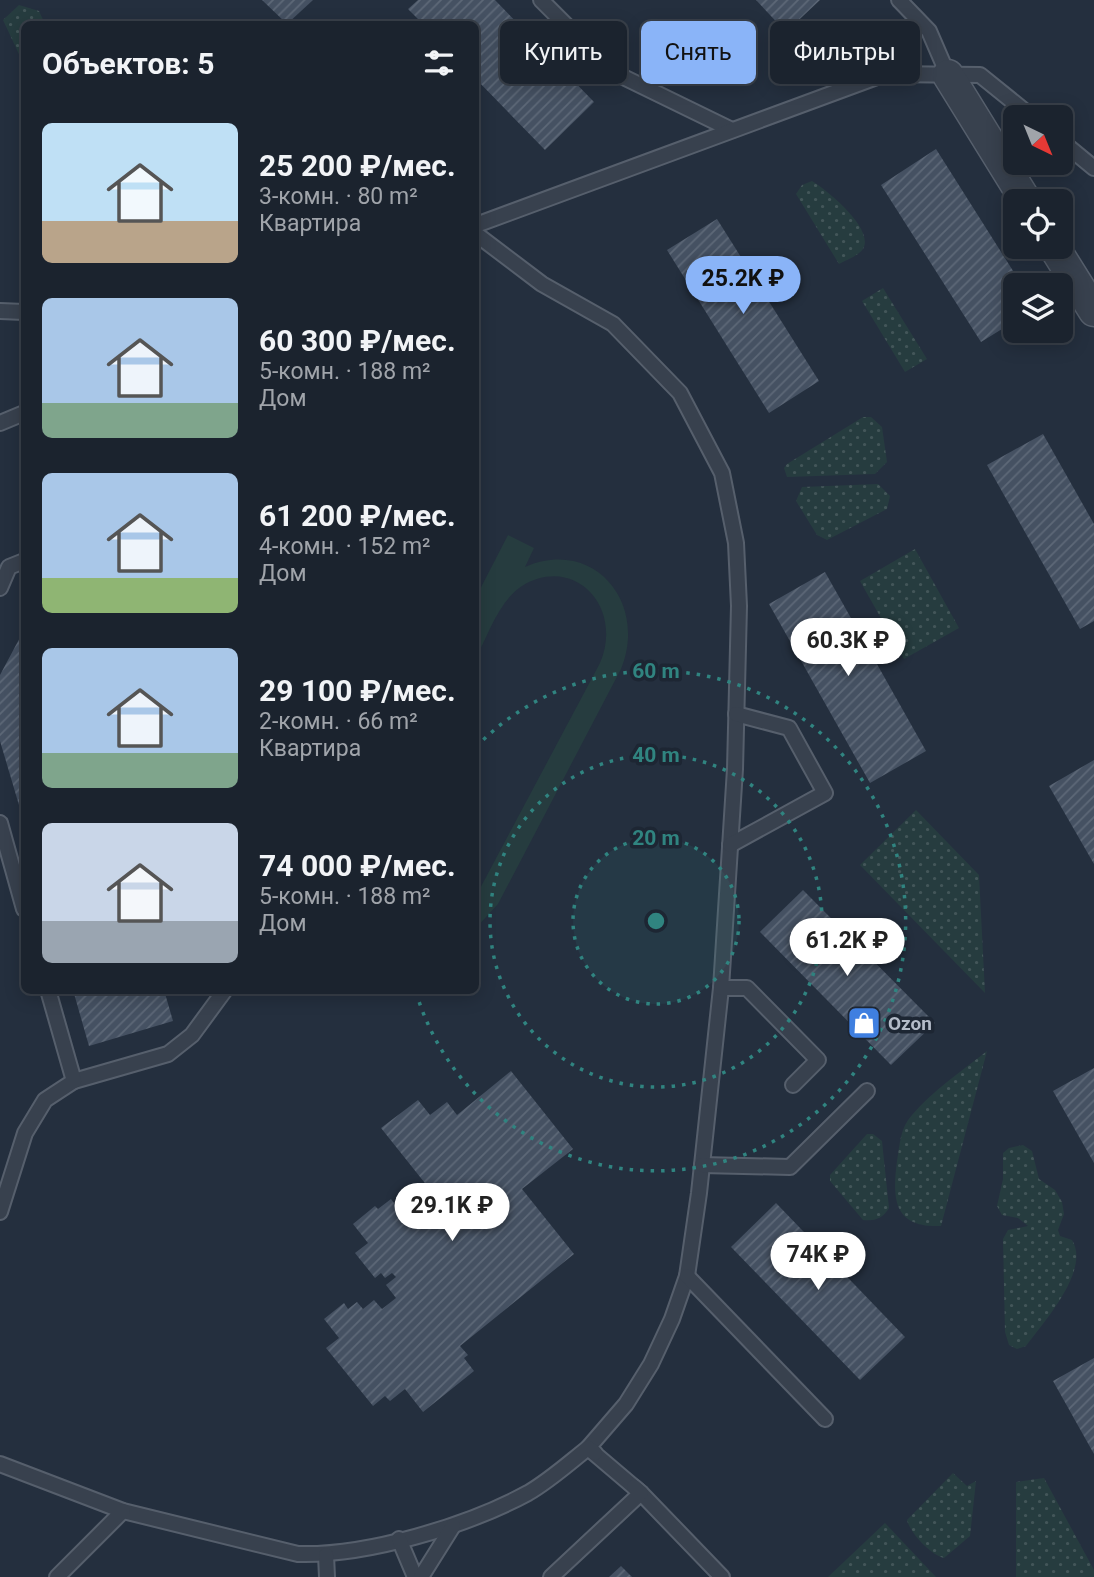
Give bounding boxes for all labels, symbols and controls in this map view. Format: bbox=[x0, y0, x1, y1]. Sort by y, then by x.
chip: Купить bbox=[500, 21, 627, 84]
chip: Снять bbox=[641, 21, 756, 84]
chip: Фильтры bbox=[770, 21, 920, 84]
icon: filters bbox=[420, 44, 458, 82]
text: Объектов: 5 bbox=[42, 46, 214, 81]
north arrow bbox=[1003, 105, 1073, 175]
map controls bbox=[1003, 105, 1073, 343]
text: 25 200 ₽/мес. bbox=[259, 148, 456, 183]
icon: home bbox=[98, 151, 182, 235]
text: 3-комн. · 80 m² bbox=[259, 183, 418, 210]
button: locate bbox=[1003, 189, 1073, 259]
text: Квартира bbox=[259, 210, 361, 237]
pin: 25.2K ₽ bbox=[678, 256, 808, 316]
text: 25.2K ₽ bbox=[702, 265, 784, 292]
button: layers bbox=[1003, 273, 1073, 343]
text: 60 300 ₽/мес. bbox=[259, 323, 456, 358]
icon: home bbox=[98, 326, 182, 410]
text: 5-комн. · 188 m² bbox=[259, 358, 431, 385]
text: Дом bbox=[259, 385, 306, 412]
text: 61 200 ₽/мес. bbox=[259, 498, 456, 533]
icon: home bbox=[98, 501, 182, 585]
text: 4-комн. · 152 m² bbox=[259, 533, 431, 560]
text: Дом bbox=[259, 560, 306, 587]
pin: 60.3K ₽ bbox=[783, 618, 913, 678]
text: 60.3K ₽ bbox=[807, 627, 889, 654]
text: 60 m bbox=[632, 659, 680, 683]
text: 29 100 ₽/мес. bbox=[259, 673, 456, 708]
icon: home bbox=[98, 676, 182, 760]
text: 2-комн. · 66 m² bbox=[259, 708, 418, 735]
text: Квартира bbox=[259, 735, 361, 762]
text: 40 m bbox=[632, 743, 680, 767]
text: 20 m bbox=[632, 826, 680, 850]
text: 74 000 ₽/мес. bbox=[259, 848, 456, 883]
icon: home bbox=[98, 851, 182, 935]
text: 5-комн. · 188 m² bbox=[259, 883, 431, 910]
centre of rings bbox=[644, 909, 668, 933]
text: Дом bbox=[259, 910, 306, 937]
pin: 61.2K ₽ bbox=[782, 918, 912, 978]
text: 61.2K ₽ bbox=[806, 927, 888, 954]
shop icon: Ozon bbox=[845, 1004, 883, 1042]
place label: Ozon bbox=[888, 1012, 932, 1035]
pin: 29.1K ₽ bbox=[387, 1184, 517, 1243]
text: 29.1K ₽ bbox=[411, 1192, 493, 1219]
pin: 74K ₽ bbox=[769, 1232, 867, 1292]
text: 74K ₽ bbox=[787, 1241, 849, 1268]

